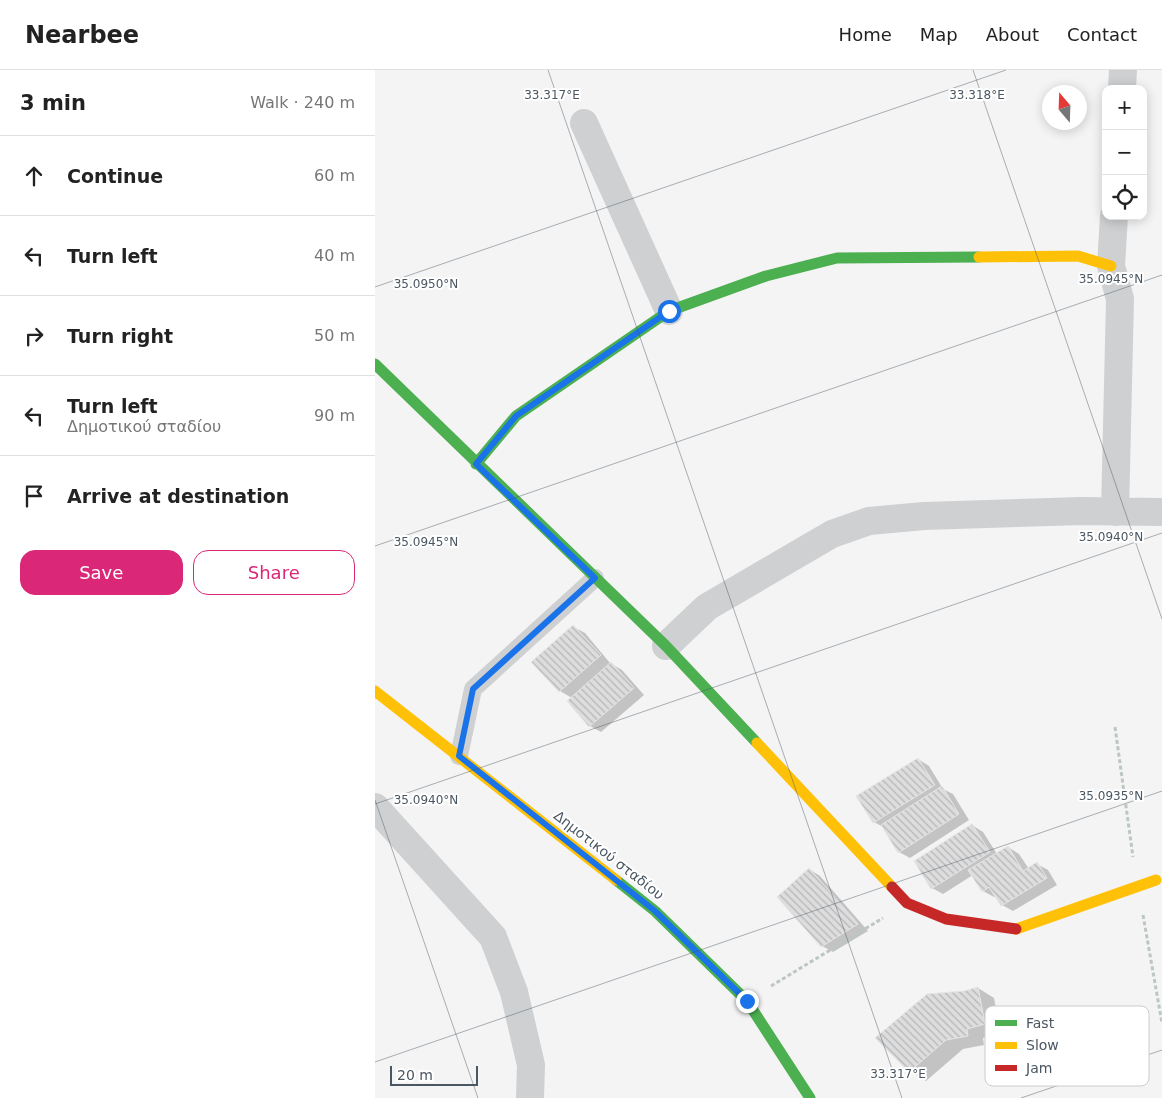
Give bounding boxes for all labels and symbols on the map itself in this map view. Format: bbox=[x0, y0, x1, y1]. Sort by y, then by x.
north arrow bbox=[1042, 85, 1087, 130]
text: 33.317°E bbox=[524, 88, 580, 102]
text: 33.318°E bbox=[949, 88, 1005, 102]
text: 35.0945°N bbox=[1079, 272, 1143, 286]
text: 35.0950°N bbox=[394, 277, 458, 291]
route start bbox=[658, 300, 681, 323]
text: 35.0940°N bbox=[1079, 530, 1143, 544]
text: 35.0945°N bbox=[394, 535, 458, 549]
text: 35.0935°N bbox=[1079, 789, 1143, 803]
text: 35.0940°N bbox=[394, 793, 458, 807]
street label: Δημοτικού σταδίου bbox=[551, 807, 667, 903]
route end bbox=[736, 990, 759, 1013]
legend bbox=[985, 1006, 1149, 1086]
text: Fast bbox=[1026, 1015, 1055, 1031]
text: Slow bbox=[1026, 1037, 1059, 1053]
text: Jam bbox=[1025, 1060, 1052, 1076]
scale bar bbox=[390, 1063, 477, 1086]
text: 33.317°E bbox=[870, 1067, 926, 1081]

